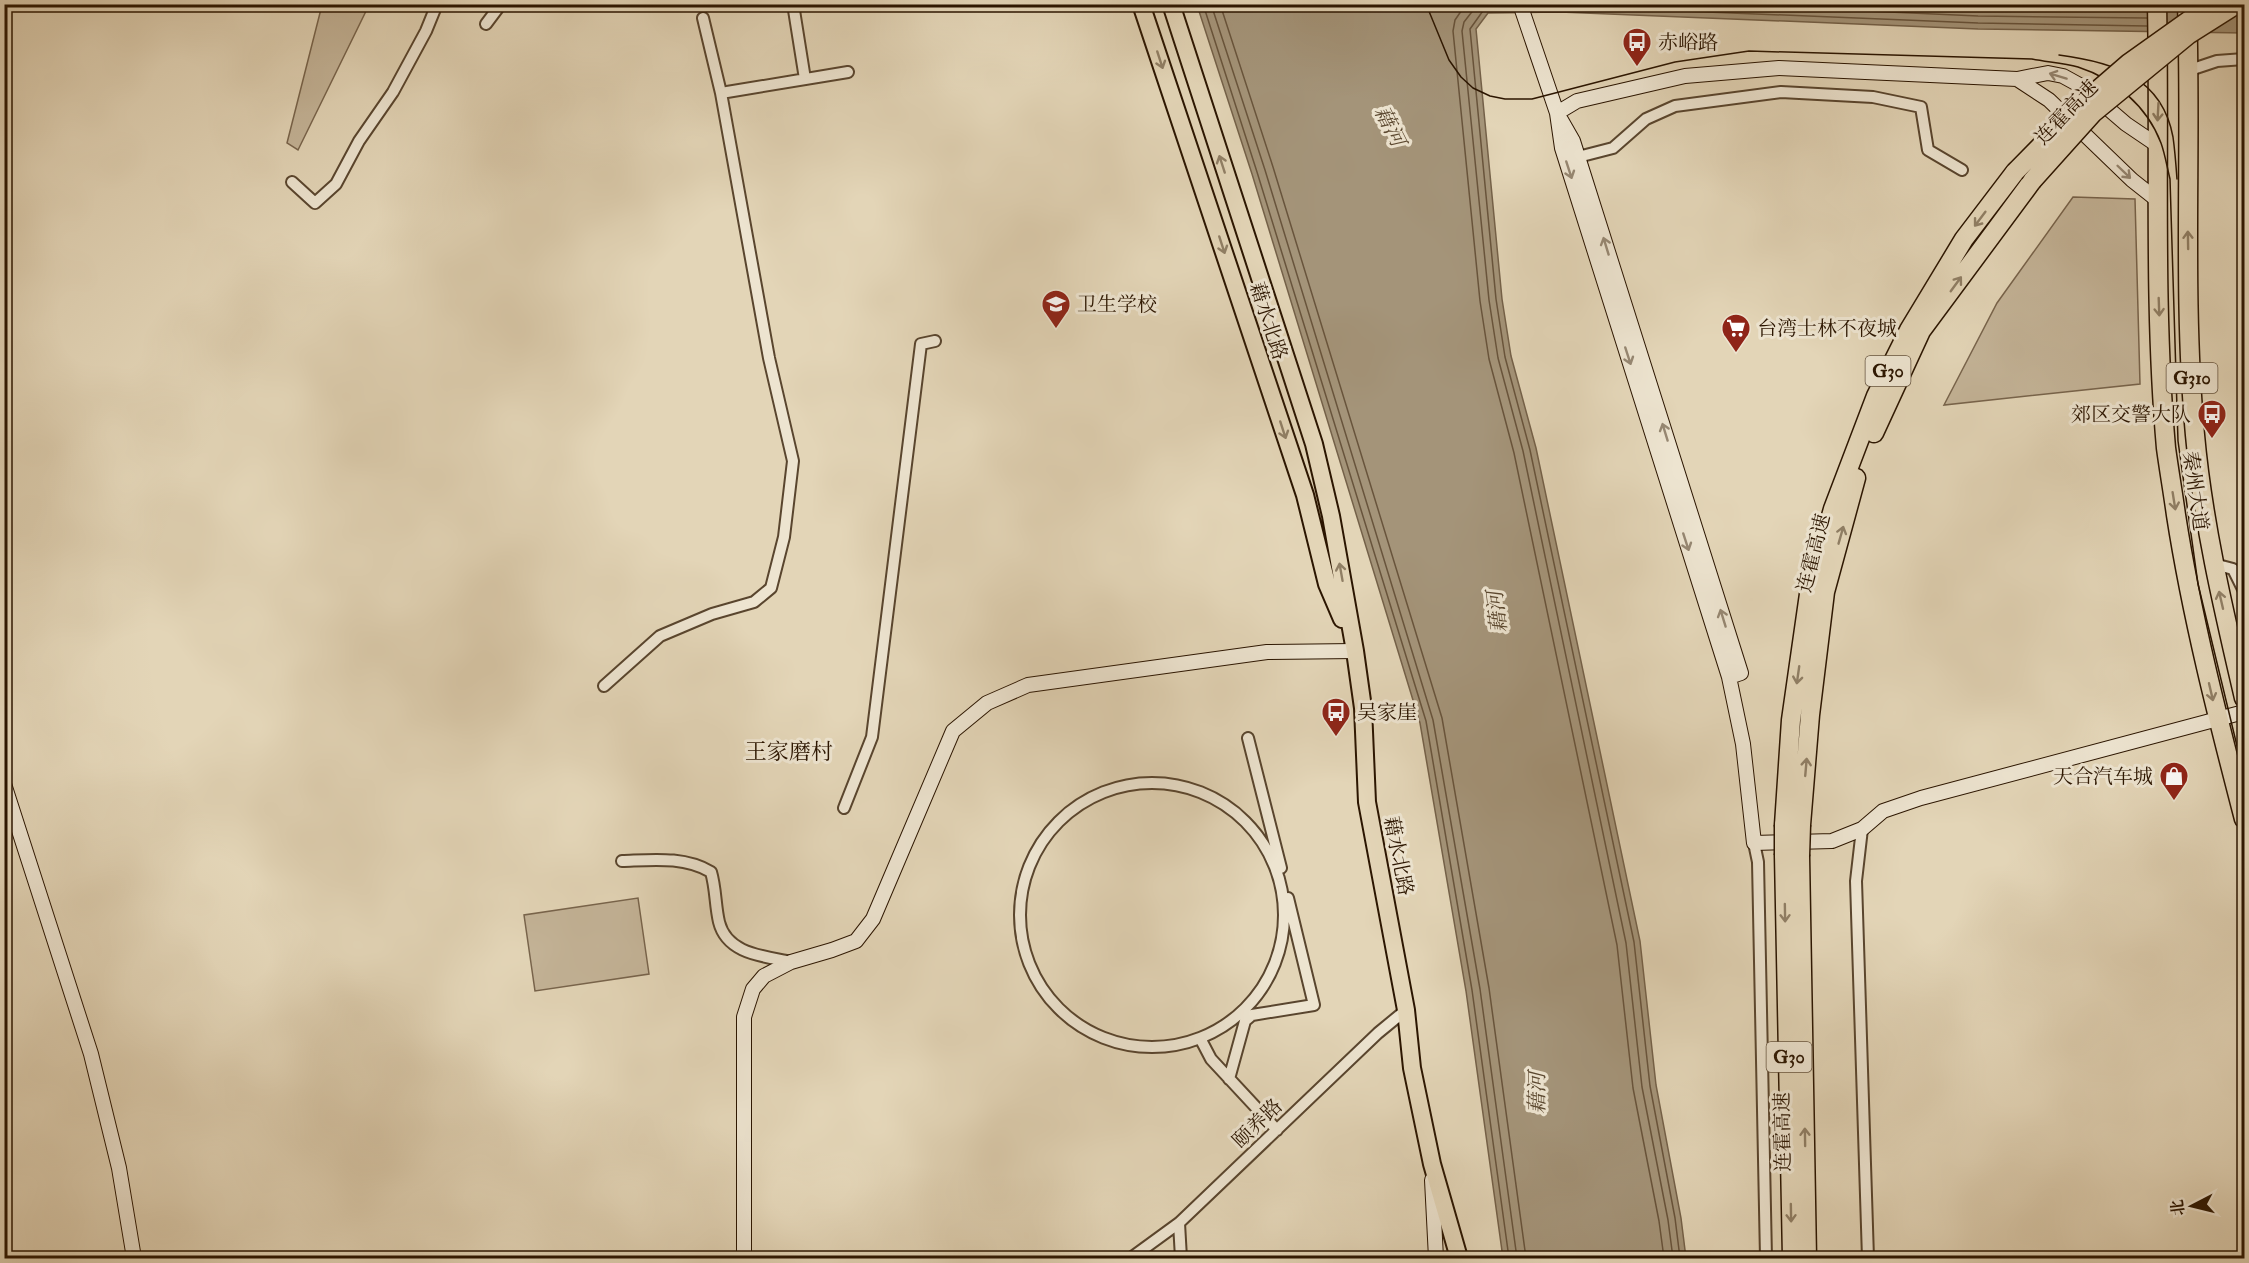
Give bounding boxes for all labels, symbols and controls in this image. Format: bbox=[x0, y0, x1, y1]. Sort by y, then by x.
bus stop icon: 赤峪路 bbox=[1621, 26, 1653, 68]
place label: 赤峪路 bbox=[1658, 30, 1718, 55]
one-way arrow bbox=[1155, 50, 1166, 69]
one-way arrow bbox=[2049, 70, 2068, 81]
street label: 连霍高速 bbox=[2030, 75, 2103, 150]
water label: 藉河 bbox=[1368, 101, 1413, 155]
one-way arrow bbox=[2152, 101, 2163, 121]
one-way arrow bbox=[1216, 155, 1227, 174]
one-way arrow bbox=[1564, 160, 1575, 179]
one-way arrow bbox=[2116, 165, 2131, 180]
one-way arrow bbox=[1973, 210, 1986, 226]
one-way arrow bbox=[2182, 230, 2194, 250]
one-way arrow bbox=[1217, 235, 1228, 254]
one-way arrow bbox=[1600, 236, 1611, 255]
one-way arrow bbox=[1950, 276, 1962, 292]
street label: 藉水北路 bbox=[1244, 279, 1293, 363]
school or university icon: 卫生学校 bbox=[1040, 288, 1072, 330]
place label: 卫生学校 bbox=[1077, 292, 1157, 317]
one-way arrow bbox=[2154, 296, 2165, 316]
supermarket icon: 台湾士林不夜城 bbox=[1720, 312, 1752, 354]
place label: 台湾士林不夜城 bbox=[1757, 316, 1897, 341]
one-way arrow bbox=[1623, 346, 1634, 365]
road number: G30 bbox=[1866, 356, 1910, 386]
road number: G310 bbox=[2166, 363, 2218, 393]
bus stop icon: 郊区交警大队 bbox=[2196, 398, 2228, 440]
place label: 郊区交警大队 bbox=[2071, 402, 2191, 427]
one-way arrow bbox=[1278, 420, 1289, 439]
one-way arrow bbox=[1659, 423, 1670, 442]
street label: 秦州大道 bbox=[2178, 450, 2213, 532]
one-way arrow bbox=[2169, 490, 2180, 510]
street label: 连霍高速 bbox=[1792, 511, 1835, 595]
one-way arrow bbox=[1835, 526, 1847, 545]
one-way arrow bbox=[1682, 532, 1693, 551]
one-way arrow bbox=[1335, 563, 1346, 583]
water label: 藉河 bbox=[1481, 585, 1513, 634]
one-way arrow bbox=[2215, 591, 2227, 610]
one-way arrow bbox=[1717, 609, 1728, 628]
one-way arrow bbox=[1792, 665, 1803, 684]
one-way arrow bbox=[2206, 682, 2218, 701]
bus stop icon: 吴家崖 bbox=[1320, 696, 1352, 738]
place label: 吴家崖 bbox=[1357, 700, 1417, 725]
district label: 王家磨村 bbox=[745, 738, 833, 766]
one-way arrow bbox=[1800, 757, 1811, 777]
shop icon: 天合汽车城 bbox=[2158, 760, 2190, 802]
place label: 天合汽车城 bbox=[2053, 764, 2153, 789]
street label: 藉水北路 bbox=[1379, 814, 1418, 898]
one-way arrow bbox=[1780, 903, 1791, 923]
road number: G30 bbox=[1766, 1042, 1812, 1072]
water label: 藉河 bbox=[1524, 1068, 1551, 1114]
street label: 连霍高速 bbox=[1769, 1092, 1796, 1172]
street label: 颐养路 bbox=[1227, 1094, 1288, 1153]
one-way arrow bbox=[1799, 1128, 1811, 1148]
north arrow bbox=[2162, 1176, 2222, 1236]
text: 北 bbox=[2167, 1199, 2189, 1217]
one-way arrow bbox=[1785, 1203, 1797, 1223]

